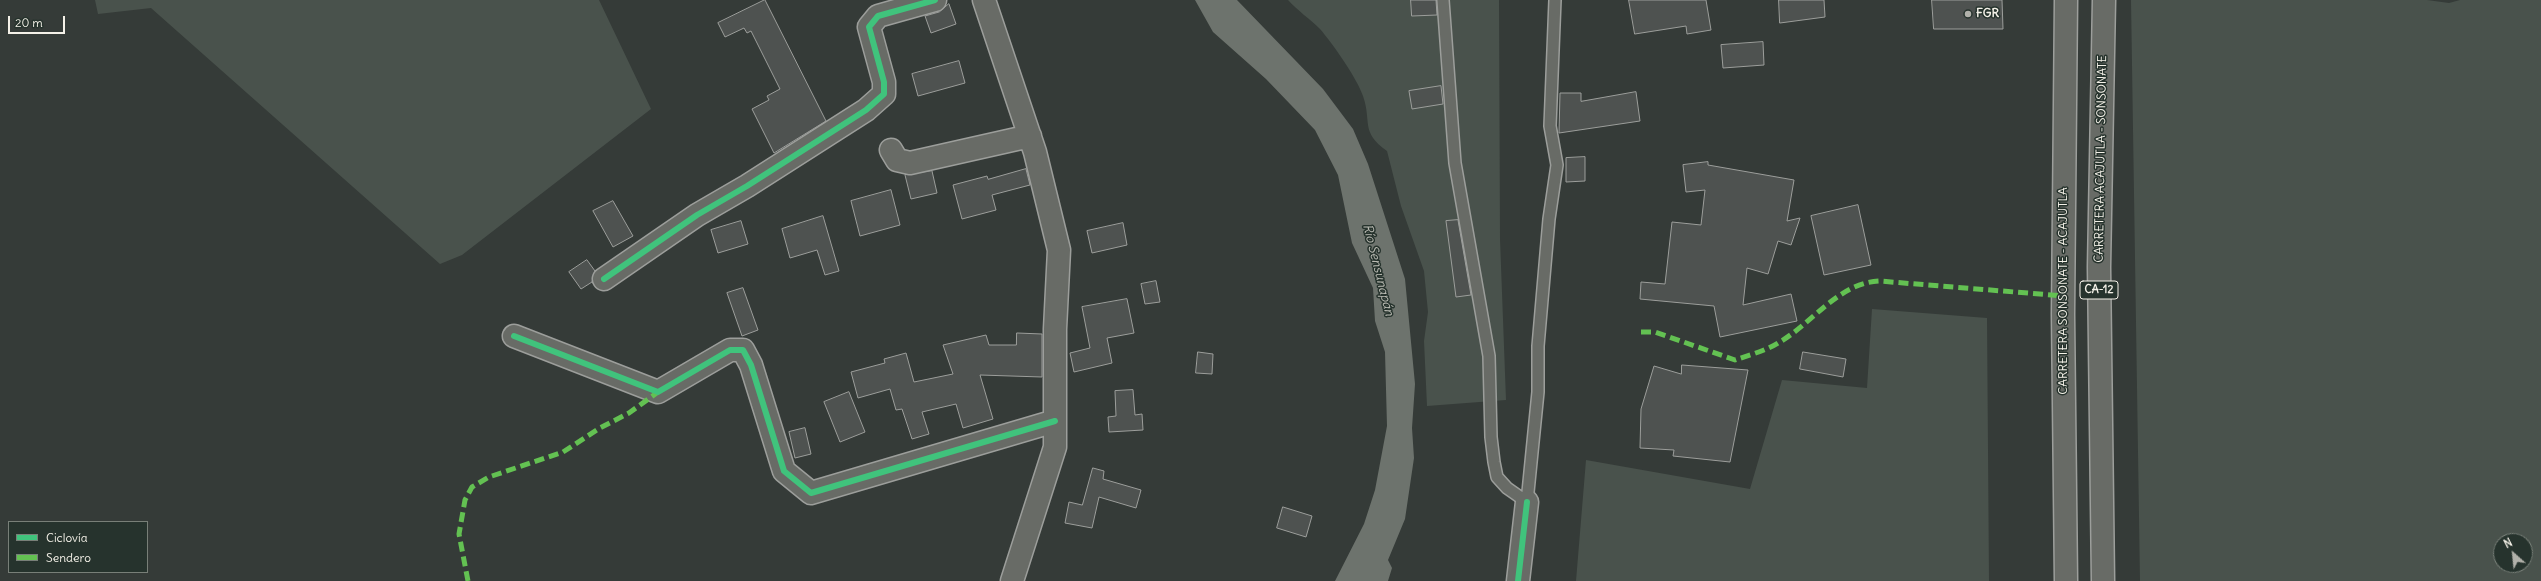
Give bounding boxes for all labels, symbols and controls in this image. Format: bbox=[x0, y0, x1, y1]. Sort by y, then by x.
place label: FGR bbox=[1976, 7, 1999, 21]
scale bar bbox=[10, 8, 67, 34]
marker: FGR bbox=[1963, 9, 1973, 19]
text: 20 m bbox=[15, 15, 43, 30]
street label: CARRETERA ACAJUTLA - SONSONATE bbox=[2092, 55, 2110, 263]
street label: CARRETERA SONSONATE - ACAJUTLA bbox=[2057, 187, 2071, 395]
water label: Río Sensunapán bbox=[1359, 222, 1397, 318]
road number: CA-12 bbox=[2080, 281, 2118, 299]
legend bbox=[8, 521, 148, 573]
text: Ciclovía bbox=[46, 530, 87, 545]
north arrow bbox=[2493, 533, 2533, 573]
text: N bbox=[2501, 535, 2515, 551]
text: Sendero bbox=[46, 550, 91, 565]

